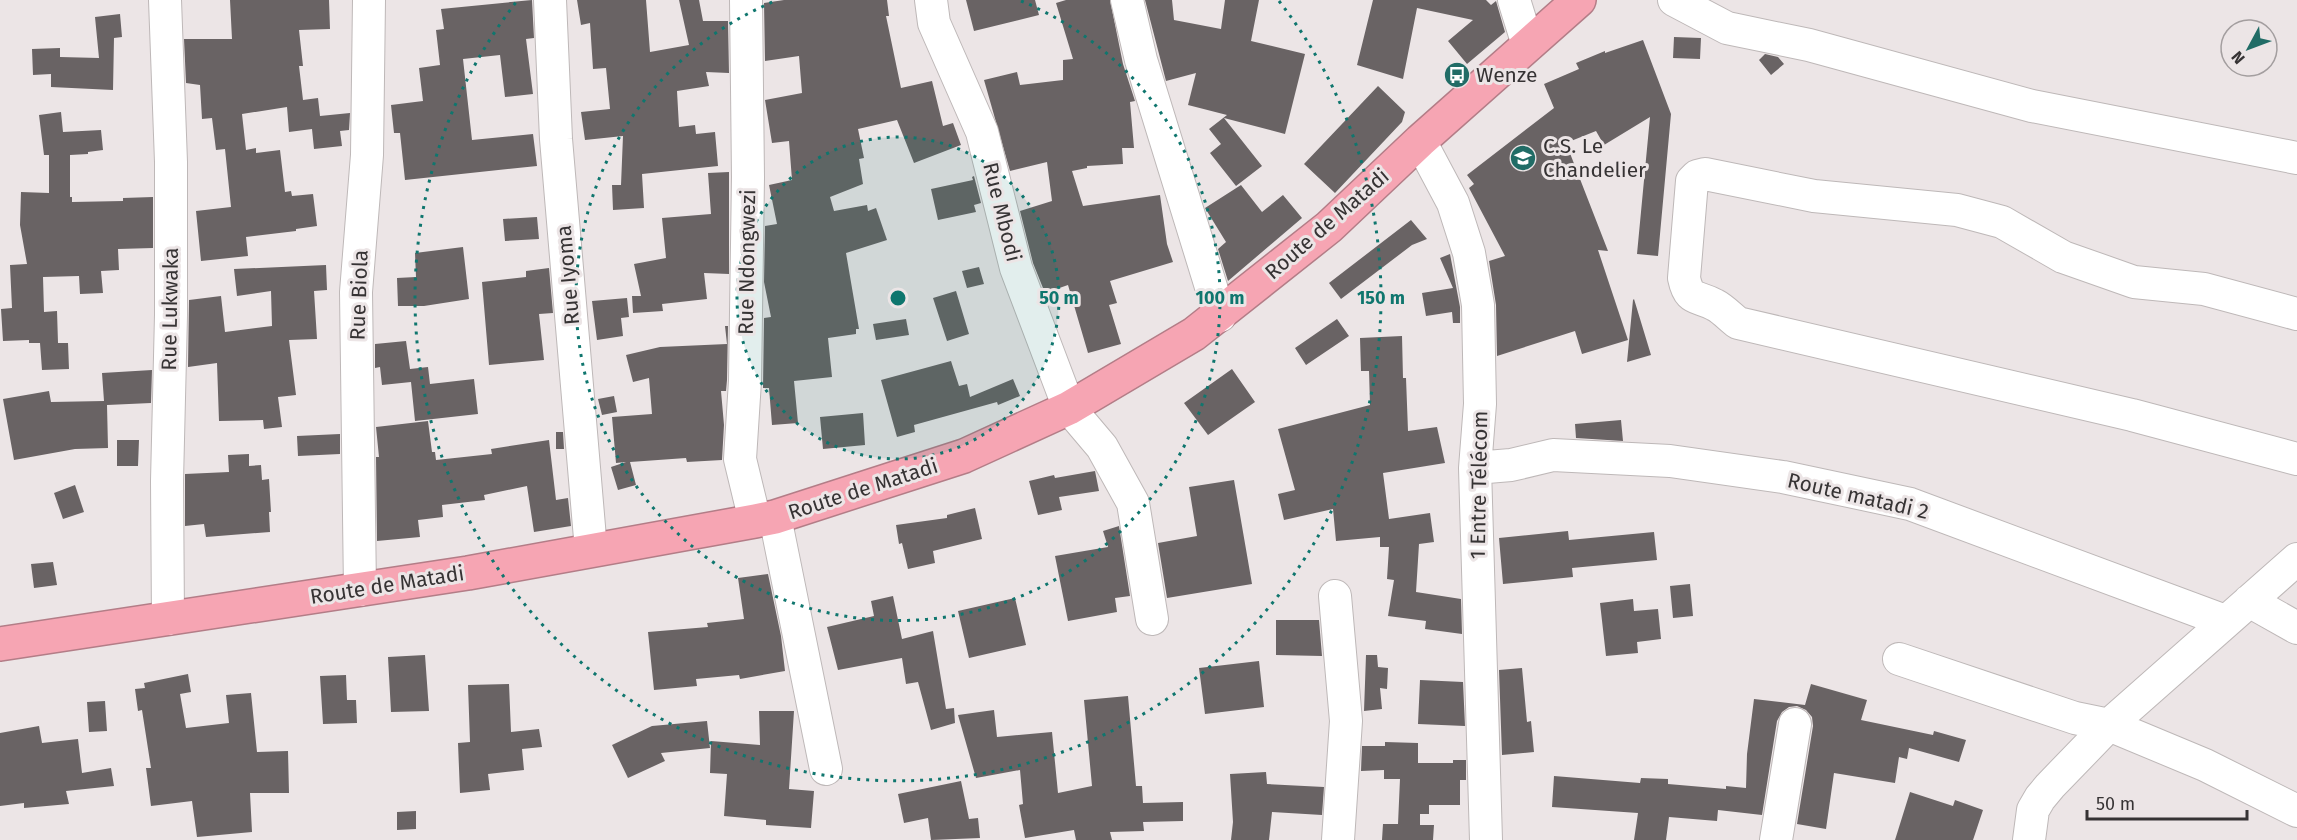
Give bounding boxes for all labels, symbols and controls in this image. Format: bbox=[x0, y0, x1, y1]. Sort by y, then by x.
north arrow bbox=[2219, 18, 2279, 78]
text: N bbox=[2227, 47, 2249, 68]
bus stop icon: Wenze bbox=[1442, 60, 1472, 90]
place label: Wenze bbox=[1476, 62, 1537, 88]
place label: C.S. Le Chandelier bbox=[1543, 133, 1646, 183]
school or university icon: C.S. Le Chandelier bbox=[1508, 143, 1538, 173]
street label: Rue Mbodi bbox=[977, 160, 1027, 264]
street label: Route de Matadi bbox=[1260, 163, 1394, 285]
street label: Rue Ndongwezi bbox=[733, 189, 761, 335]
street label: Rue Iyoma bbox=[551, 224, 585, 326]
street label: Rue Lukwaka bbox=[156, 247, 184, 371]
street label: Rue Biola bbox=[344, 249, 374, 341]
text: 50 m bbox=[1039, 287, 1079, 309]
text: 100 m bbox=[1196, 287, 1244, 309]
text: 150 m bbox=[1357, 287, 1405, 309]
centre of rings bbox=[888, 288, 908, 308]
street label: 1 Entre Télécom bbox=[1465, 410, 1493, 560]
street label: Route de Matadi bbox=[785, 453, 941, 525]
street label: Route matadi 2 bbox=[1785, 467, 1931, 525]
street label: Route de Matadi bbox=[308, 560, 466, 610]
scale bar bbox=[2087, 783, 2248, 821]
text: 50 m bbox=[2096, 793, 2135, 815]

